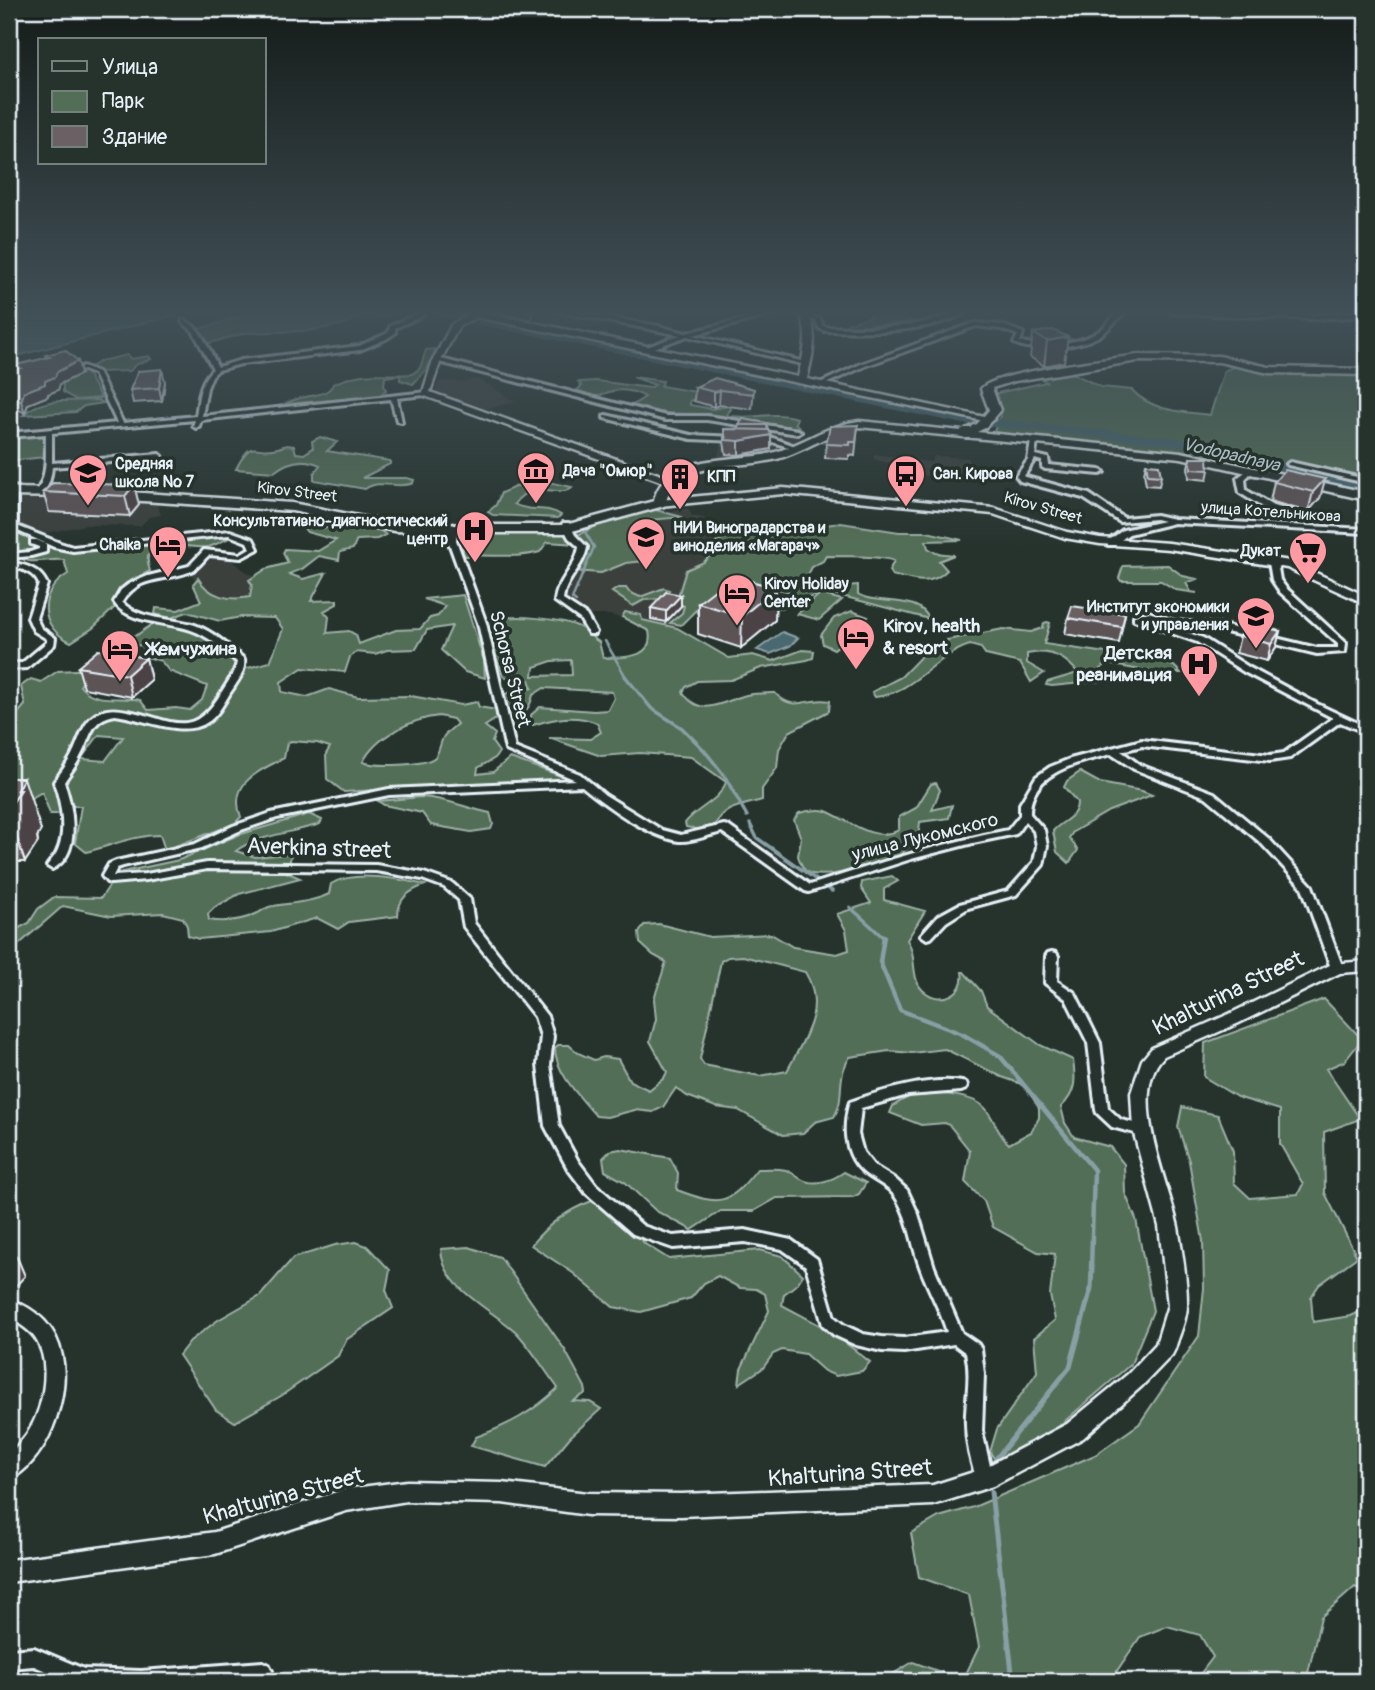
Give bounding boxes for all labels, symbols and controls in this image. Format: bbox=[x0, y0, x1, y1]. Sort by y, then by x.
legend bbox=[38, 38, 266, 164]
text: Улица bbox=[102, 54, 158, 81]
text: Парк bbox=[102, 88, 145, 115]
text: Здание bbox=[102, 124, 168, 151]
water label: Vodopadnaya bbox=[1180, 433, 1283, 478]
museum icon: Дача "Омюр" bbox=[515, 450, 557, 505]
school or university icon: Средняя школа № 7 bbox=[67, 452, 109, 507]
bus stop icon: Сан. Кирова bbox=[885, 453, 927, 508]
place label: Средняя школа № 7 bbox=[115, 454, 194, 492]
building icon: КПП bbox=[659, 456, 701, 511]
place label: Дача "Омюр" bbox=[562, 461, 653, 481]
place label: Сан. Кирова bbox=[933, 464, 1014, 484]
place label: КПП bbox=[707, 467, 736, 487]
street label: Kirov Street bbox=[256, 477, 339, 507]
street label: Kirov Street bbox=[1002, 487, 1085, 529]
street label: улица Котельникова bbox=[1199, 497, 1342, 527]
hospital icon: Консультативно-диагностический центр bbox=[454, 509, 496, 564]
place label: Консультативно-диагностический центр bbox=[213, 511, 448, 549]
school or university icon: НИИ Виноградарства и виноделия «Магарач» bbox=[625, 516, 667, 571]
place label: НИИ Виноградарства и виноделия «Магарач» bbox=[673, 518, 826, 556]
hotel icon: Chaika bbox=[147, 524, 189, 579]
supermarket icon: Дукат bbox=[1287, 530, 1329, 585]
place label: Chaika bbox=[99, 535, 142, 555]
place label: Дукат bbox=[1240, 541, 1282, 561]
hotel icon: Kirov Holiday Center bbox=[716, 572, 758, 627]
place label: Kirov Holiday Center bbox=[764, 574, 849, 612]
school or university icon: Институт экономики и управления bbox=[1235, 595, 1277, 650]
place label: Институт экономики и управления bbox=[1087, 597, 1230, 635]
street label: Schorsa Street bbox=[484, 608, 536, 730]
place label: Kirov, health & resort bbox=[883, 614, 980, 660]
hotel icon: Kirov, health & resort bbox=[835, 616, 877, 671]
hotel icon: Жемчужина bbox=[99, 628, 141, 683]
place label: Жемчужина bbox=[144, 637, 237, 661]
place label: Детская реанимация bbox=[1076, 641, 1172, 687]
hospital icon: Детская реанимация bbox=[1178, 643, 1220, 698]
street label: улица Лукомского bbox=[848, 807, 1001, 867]
street label: Averkina street bbox=[246, 831, 393, 865]
street label: Khalturina Street bbox=[1148, 944, 1309, 1042]
street label: Khalturina Street bbox=[767, 1453, 934, 1493]
street label: Khalturina Street bbox=[200, 1460, 367, 1531]

